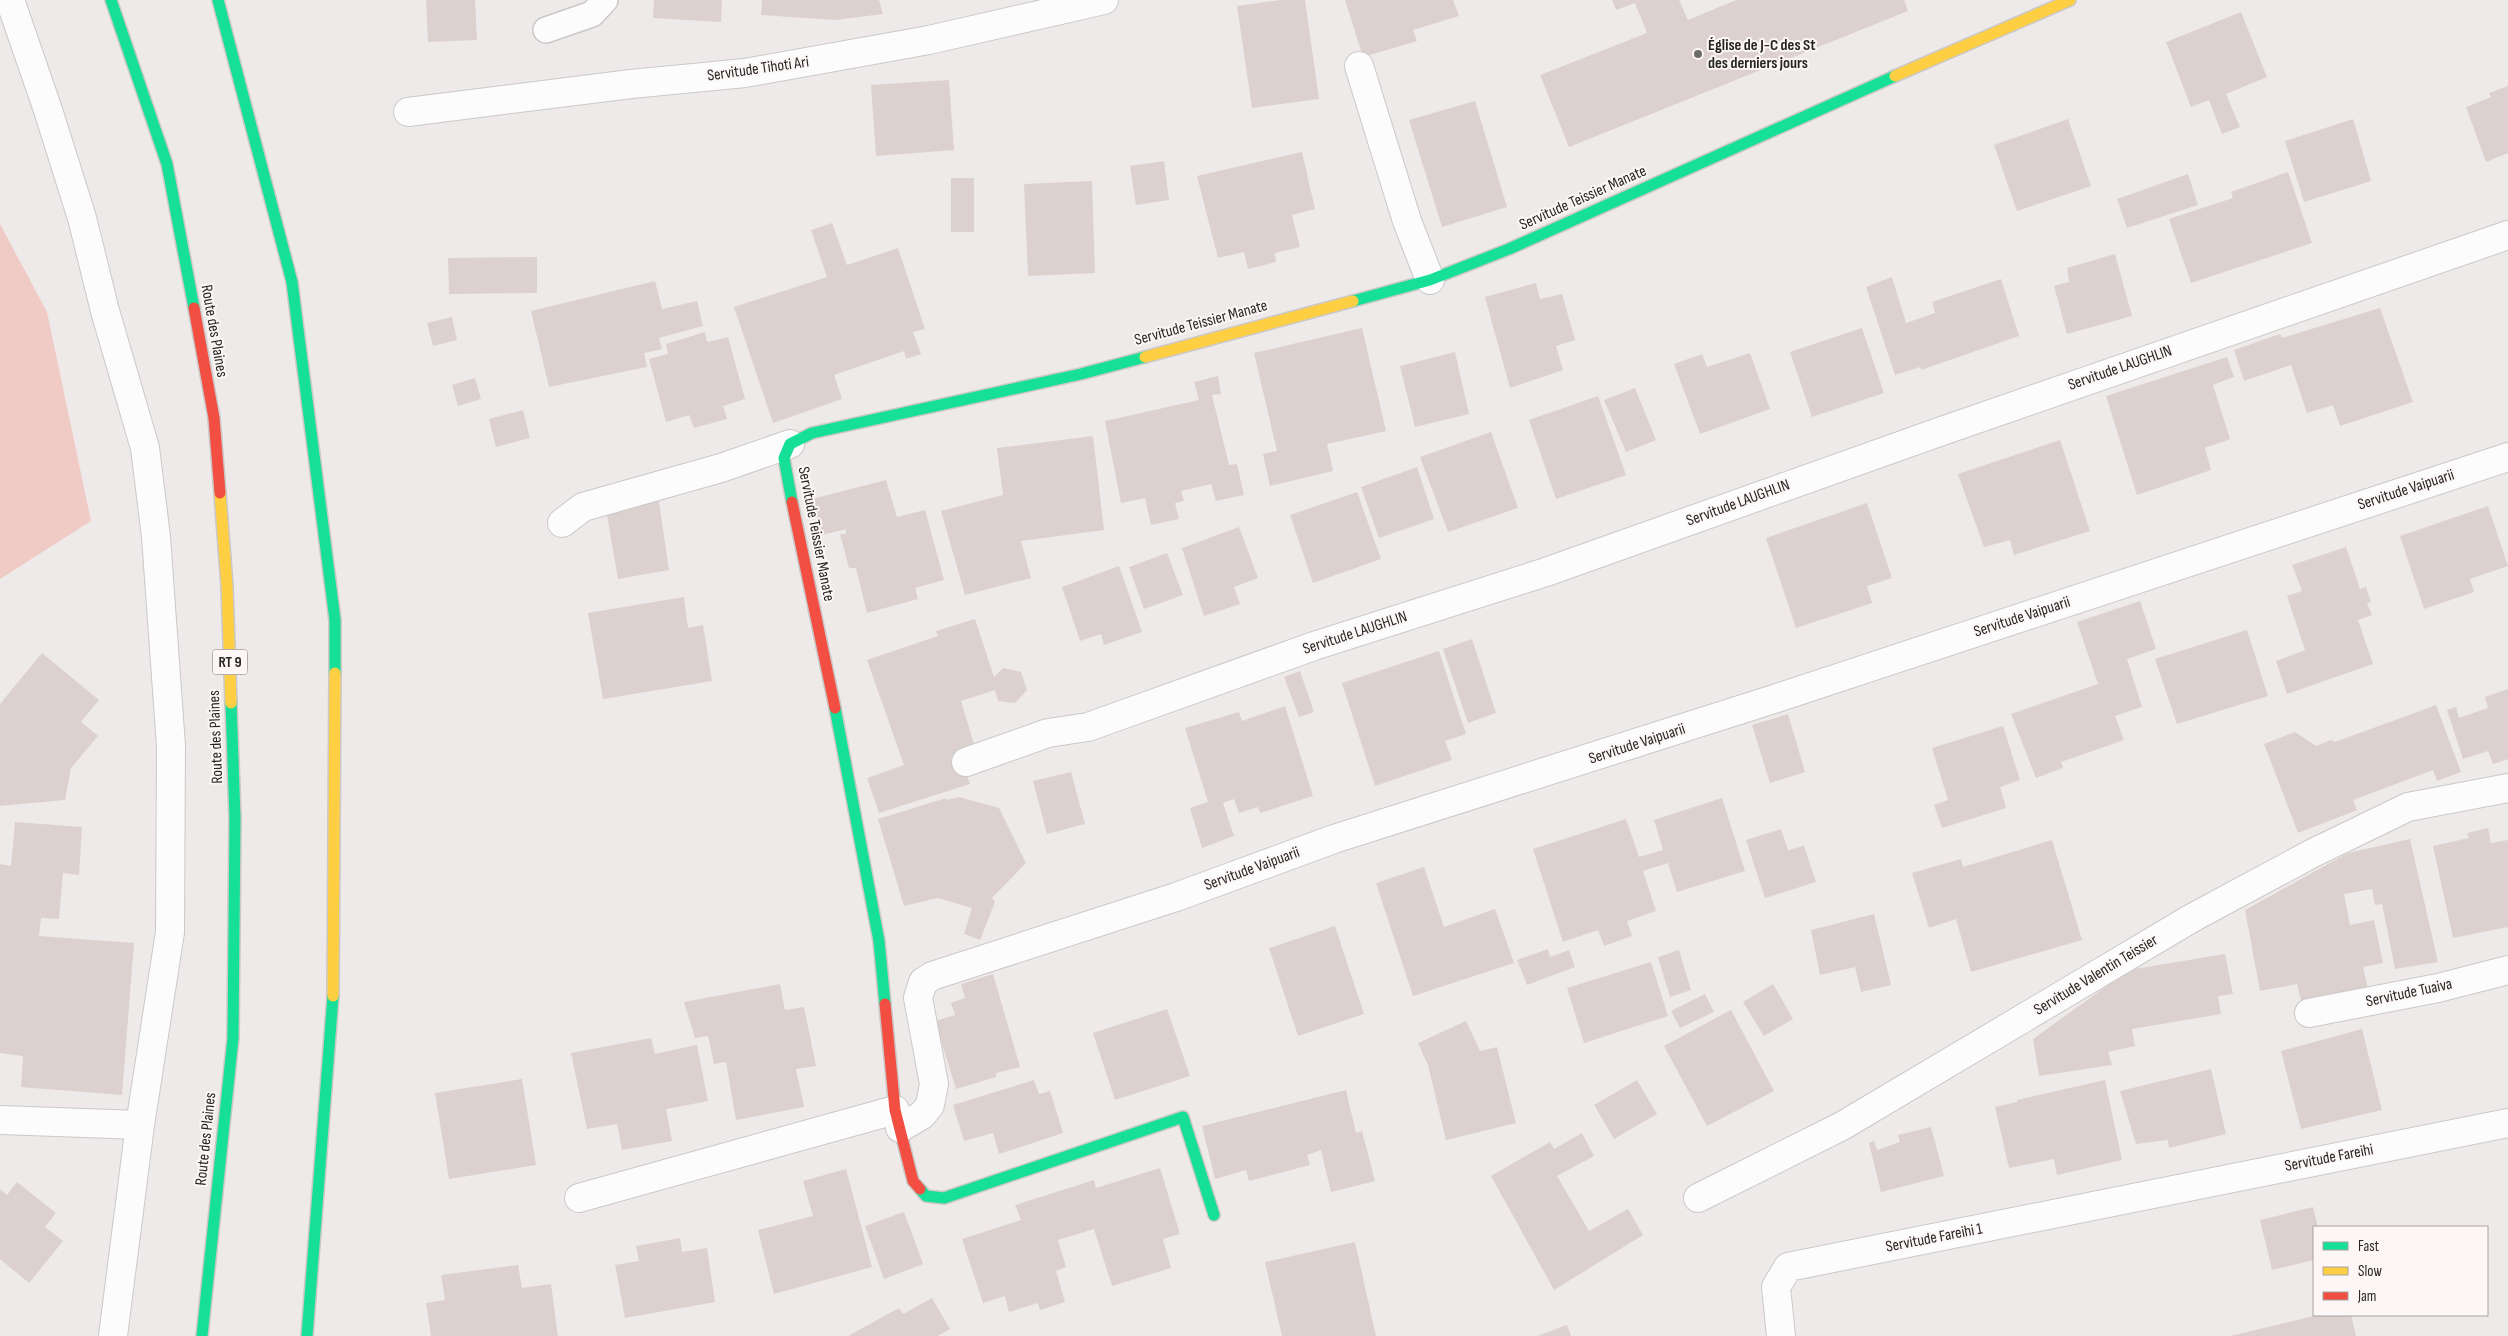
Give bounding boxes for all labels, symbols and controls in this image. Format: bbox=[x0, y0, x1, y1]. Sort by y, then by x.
place label: Église de J-C des St des derniers jours bbox=[1708, 36, 1816, 73]
marker: Église de J-C des St des derniers jours bbox=[1692, 48, 1704, 60]
street label: Servitude Tihoti Ari bbox=[706, 52, 810, 86]
street label: Servitude Teissier Manate bbox=[1517, 161, 1649, 235]
street label: Route des Plaines bbox=[197, 283, 232, 379]
street label: Servitude Teissier Manate bbox=[1132, 296, 1270, 350]
street label: Servitude LAUGHLIN bbox=[2066, 341, 2174, 395]
street label: Servitude Teissier Manate bbox=[794, 465, 838, 603]
street label: Servitude Vaipuarii bbox=[2355, 465, 2457, 515]
street label: Servitude LAUGHLIN bbox=[1684, 476, 1792, 530]
street label: Servitude Vaipuarii bbox=[1971, 592, 2073, 642]
street label: Servitude LAUGHLIN bbox=[1300, 607, 1410, 659]
road number: RT 9 bbox=[212, 650, 248, 674]
street label: Route des Plaines bbox=[205, 690, 227, 784]
street label: Servitude Vaipuarii bbox=[1586, 719, 1688, 769]
street label: Servitude Vaipuarii bbox=[1202, 843, 1302, 895]
street label: Servitude Valentin Teissier bbox=[2031, 930, 2162, 1019]
street label: Servitude Tuaiva bbox=[2364, 975, 2454, 1011]
street label: Route des Plaines bbox=[192, 1091, 220, 1187]
street label: Servitude Fareihi bbox=[2283, 1140, 2375, 1176]
street label: Servitude Fareihi 1 bbox=[1884, 1219, 1984, 1257]
legend bbox=[2313, 1226, 2488, 1316]
text: Fast bbox=[2358, 1237, 2380, 1256]
text: Slow bbox=[2358, 1262, 2382, 1281]
text: Jam bbox=[2357, 1287, 2376, 1306]

